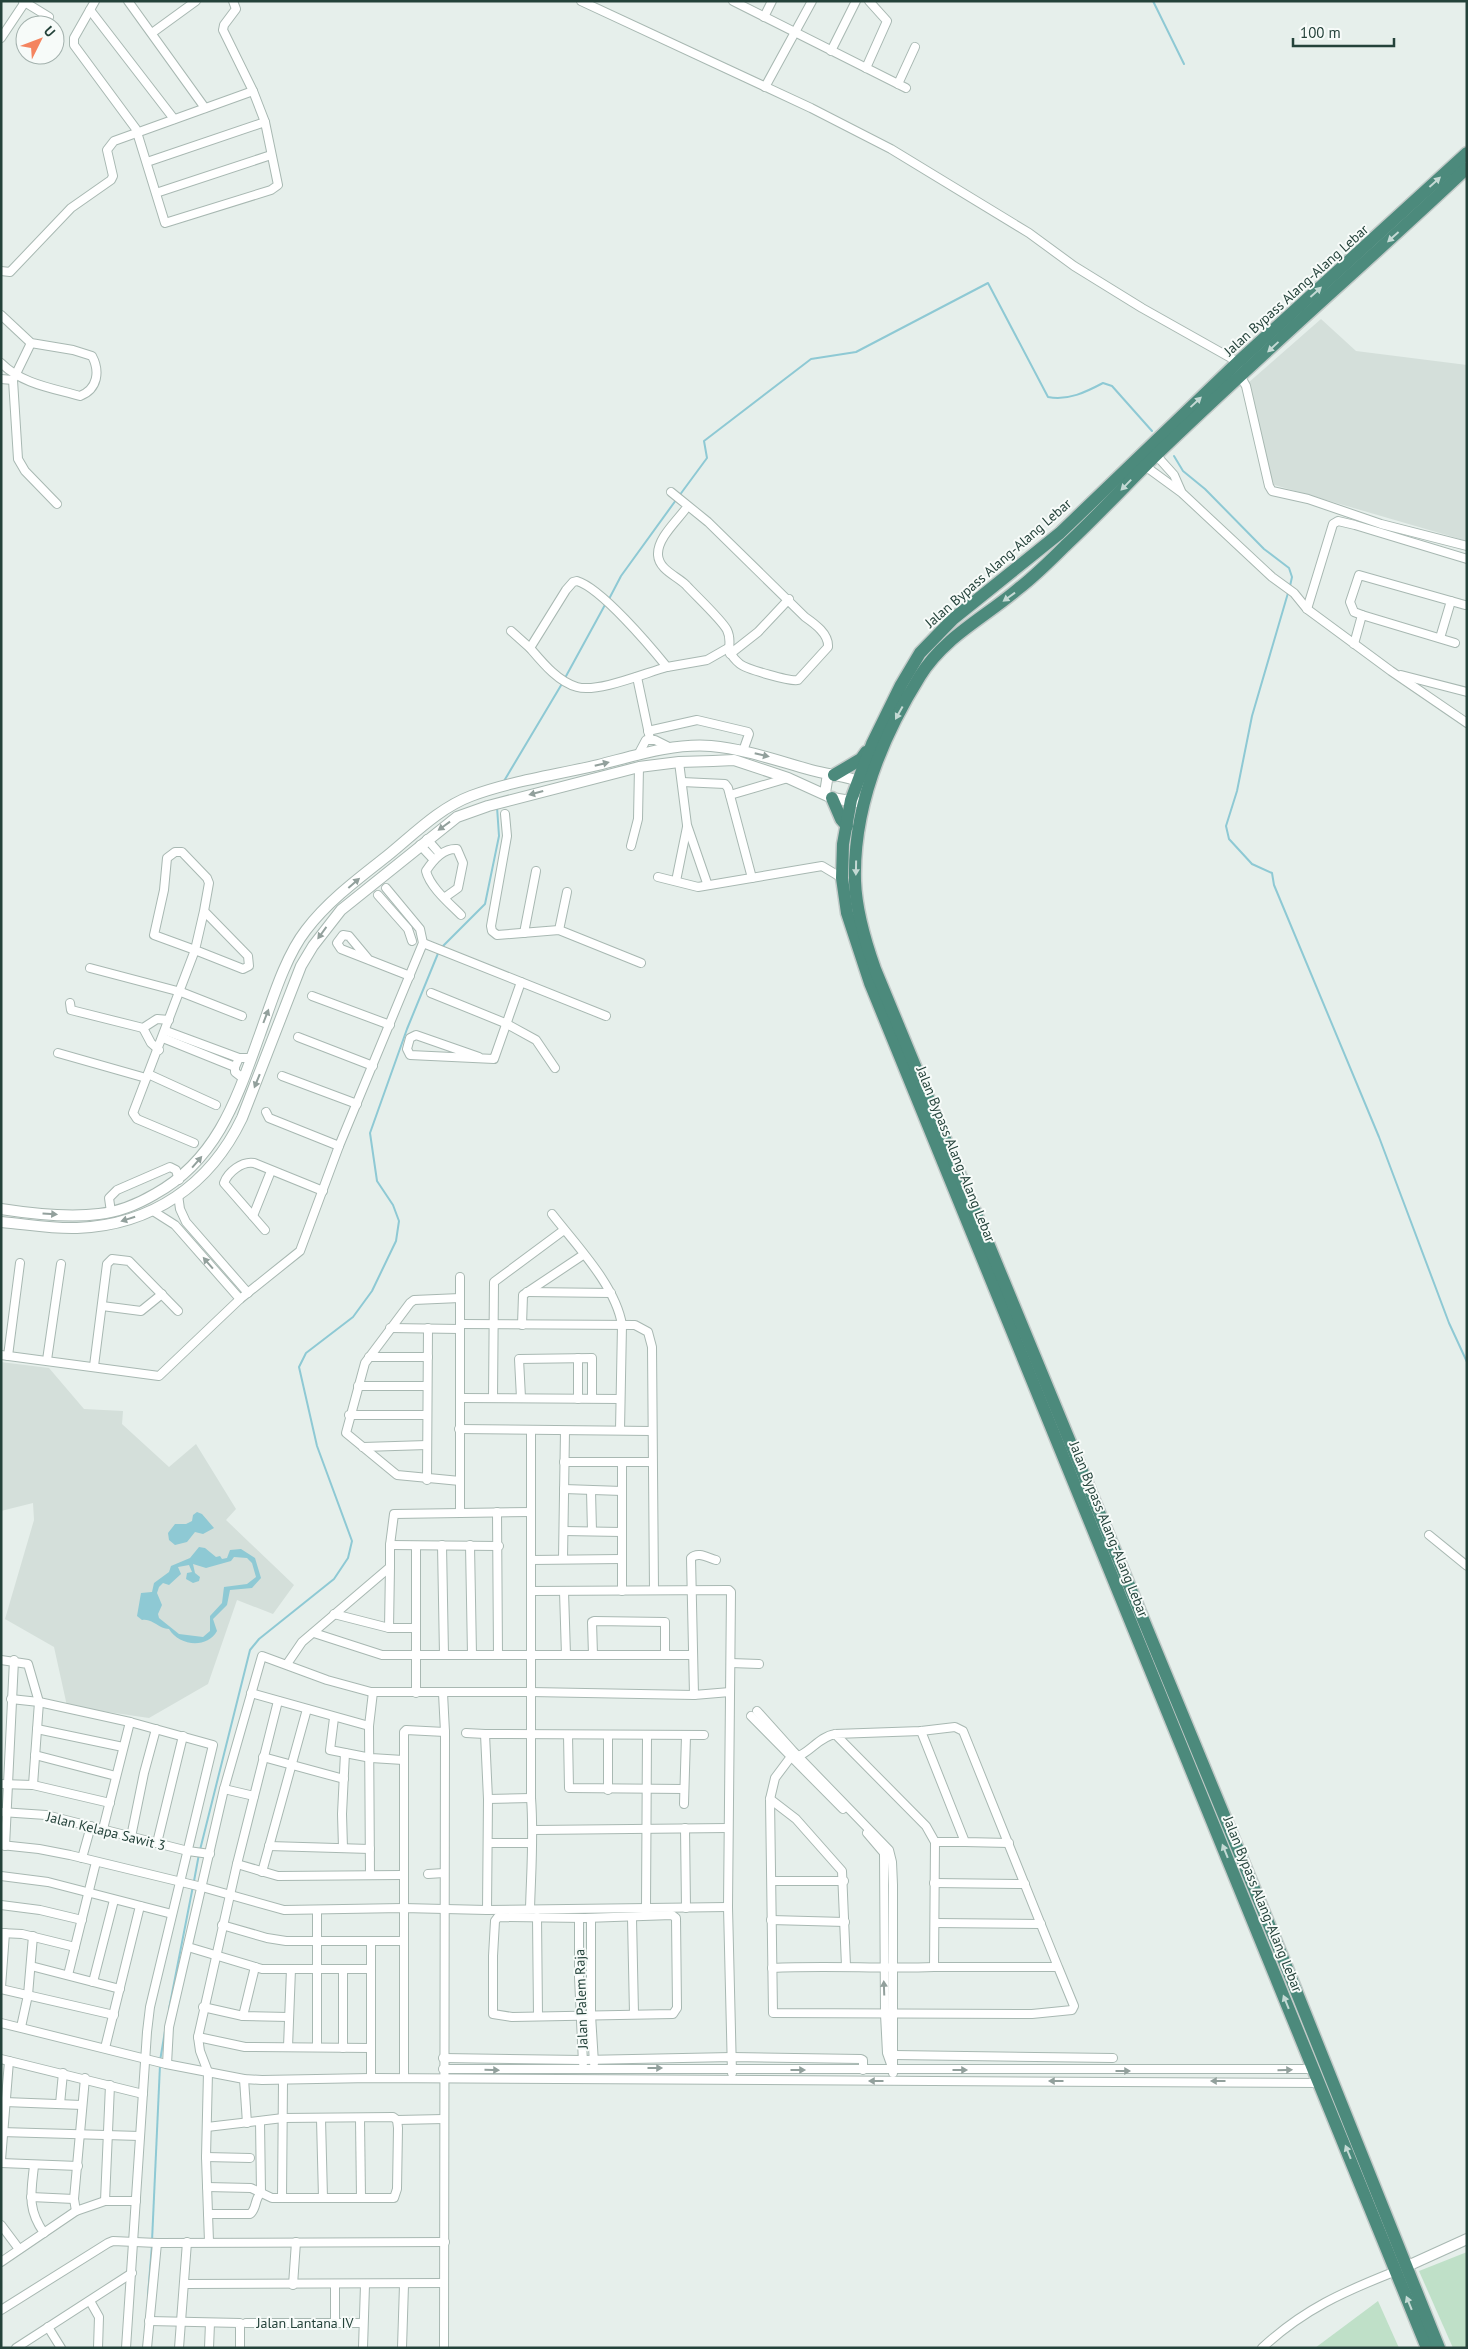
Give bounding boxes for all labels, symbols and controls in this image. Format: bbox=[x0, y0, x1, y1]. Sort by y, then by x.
north arrow bbox=[15, 15, 65, 65]
scale bar bbox=[1293, 15, 1394, 47]
text: U bbox=[40, 22, 59, 41]
text: 100 m bbox=[1300, 23, 1341, 42]
one-way arrow bbox=[1429, 176, 1441, 188]
street label: Jalan Bypass Alang-Alang Lebar bbox=[1219, 220, 1372, 360]
one-way arrow bbox=[1387, 231, 1399, 243]
one-way arrow bbox=[1309, 286, 1321, 298]
one-way arrow bbox=[1267, 341, 1279, 353]
one-way arrow bbox=[1190, 396, 1202, 408]
one-way arrow bbox=[1120, 478, 1132, 490]
street label: Jalan Bypass Alang-Alang Lebar bbox=[920, 494, 1075, 632]
one-way arrow bbox=[1002, 591, 1015, 601]
one-way arrow bbox=[895, 706, 903, 720]
one-way arrow bbox=[754, 751, 769, 759]
one-way arrow bbox=[595, 760, 610, 768]
one-way arrow bbox=[529, 790, 544, 798]
one-way arrow bbox=[437, 821, 451, 831]
one-way arrow bbox=[851, 860, 859, 876]
one-way arrow bbox=[348, 878, 361, 889]
one-way arrow bbox=[317, 926, 328, 939]
one-way arrow bbox=[263, 1009, 271, 1024]
street label: Jalan Bypass Alang-Alang Lebar bbox=[912, 1062, 1000, 1245]
one-way arrow bbox=[253, 1074, 261, 1089]
one-way arrow bbox=[191, 1155, 202, 1168]
one-way arrow bbox=[42, 1211, 58, 1219]
one-way arrow bbox=[121, 1216, 136, 1224]
one-way arrow bbox=[202, 1257, 214, 1269]
street label: Jalan Bypass Alang-Alang Lebar bbox=[1065, 1437, 1153, 1620]
street label: Jalan Kelapa Sawit 3 bbox=[44, 1807, 167, 1855]
street label: Jalan Bypass Alang-Alang Lebar bbox=[1219, 1812, 1307, 1995]
one-way arrow bbox=[1220, 1844, 1228, 1858]
street label: Jalan Palem Raja bbox=[570, 1949, 592, 2050]
one-way arrow bbox=[880, 1979, 888, 1995]
one-way arrow bbox=[1282, 1995, 1290, 2009]
one-way arrow bbox=[647, 2064, 663, 2072]
one-way arrow bbox=[484, 2066, 500, 2074]
one-way arrow bbox=[790, 2066, 806, 2074]
one-way arrow bbox=[952, 2066, 968, 2074]
one-way arrow bbox=[1277, 2066, 1293, 2074]
one-way arrow bbox=[1115, 2067, 1131, 2075]
one-way arrow bbox=[867, 2077, 883, 2085]
one-way arrow bbox=[1047, 2077, 1063, 2085]
one-way arrow bbox=[1210, 2077, 1226, 2085]
one-way arrow bbox=[1343, 2145, 1351, 2159]
one-way arrow bbox=[1405, 2295, 1413, 2310]
street label: Jalan Lantana IV bbox=[255, 2314, 354, 2332]

